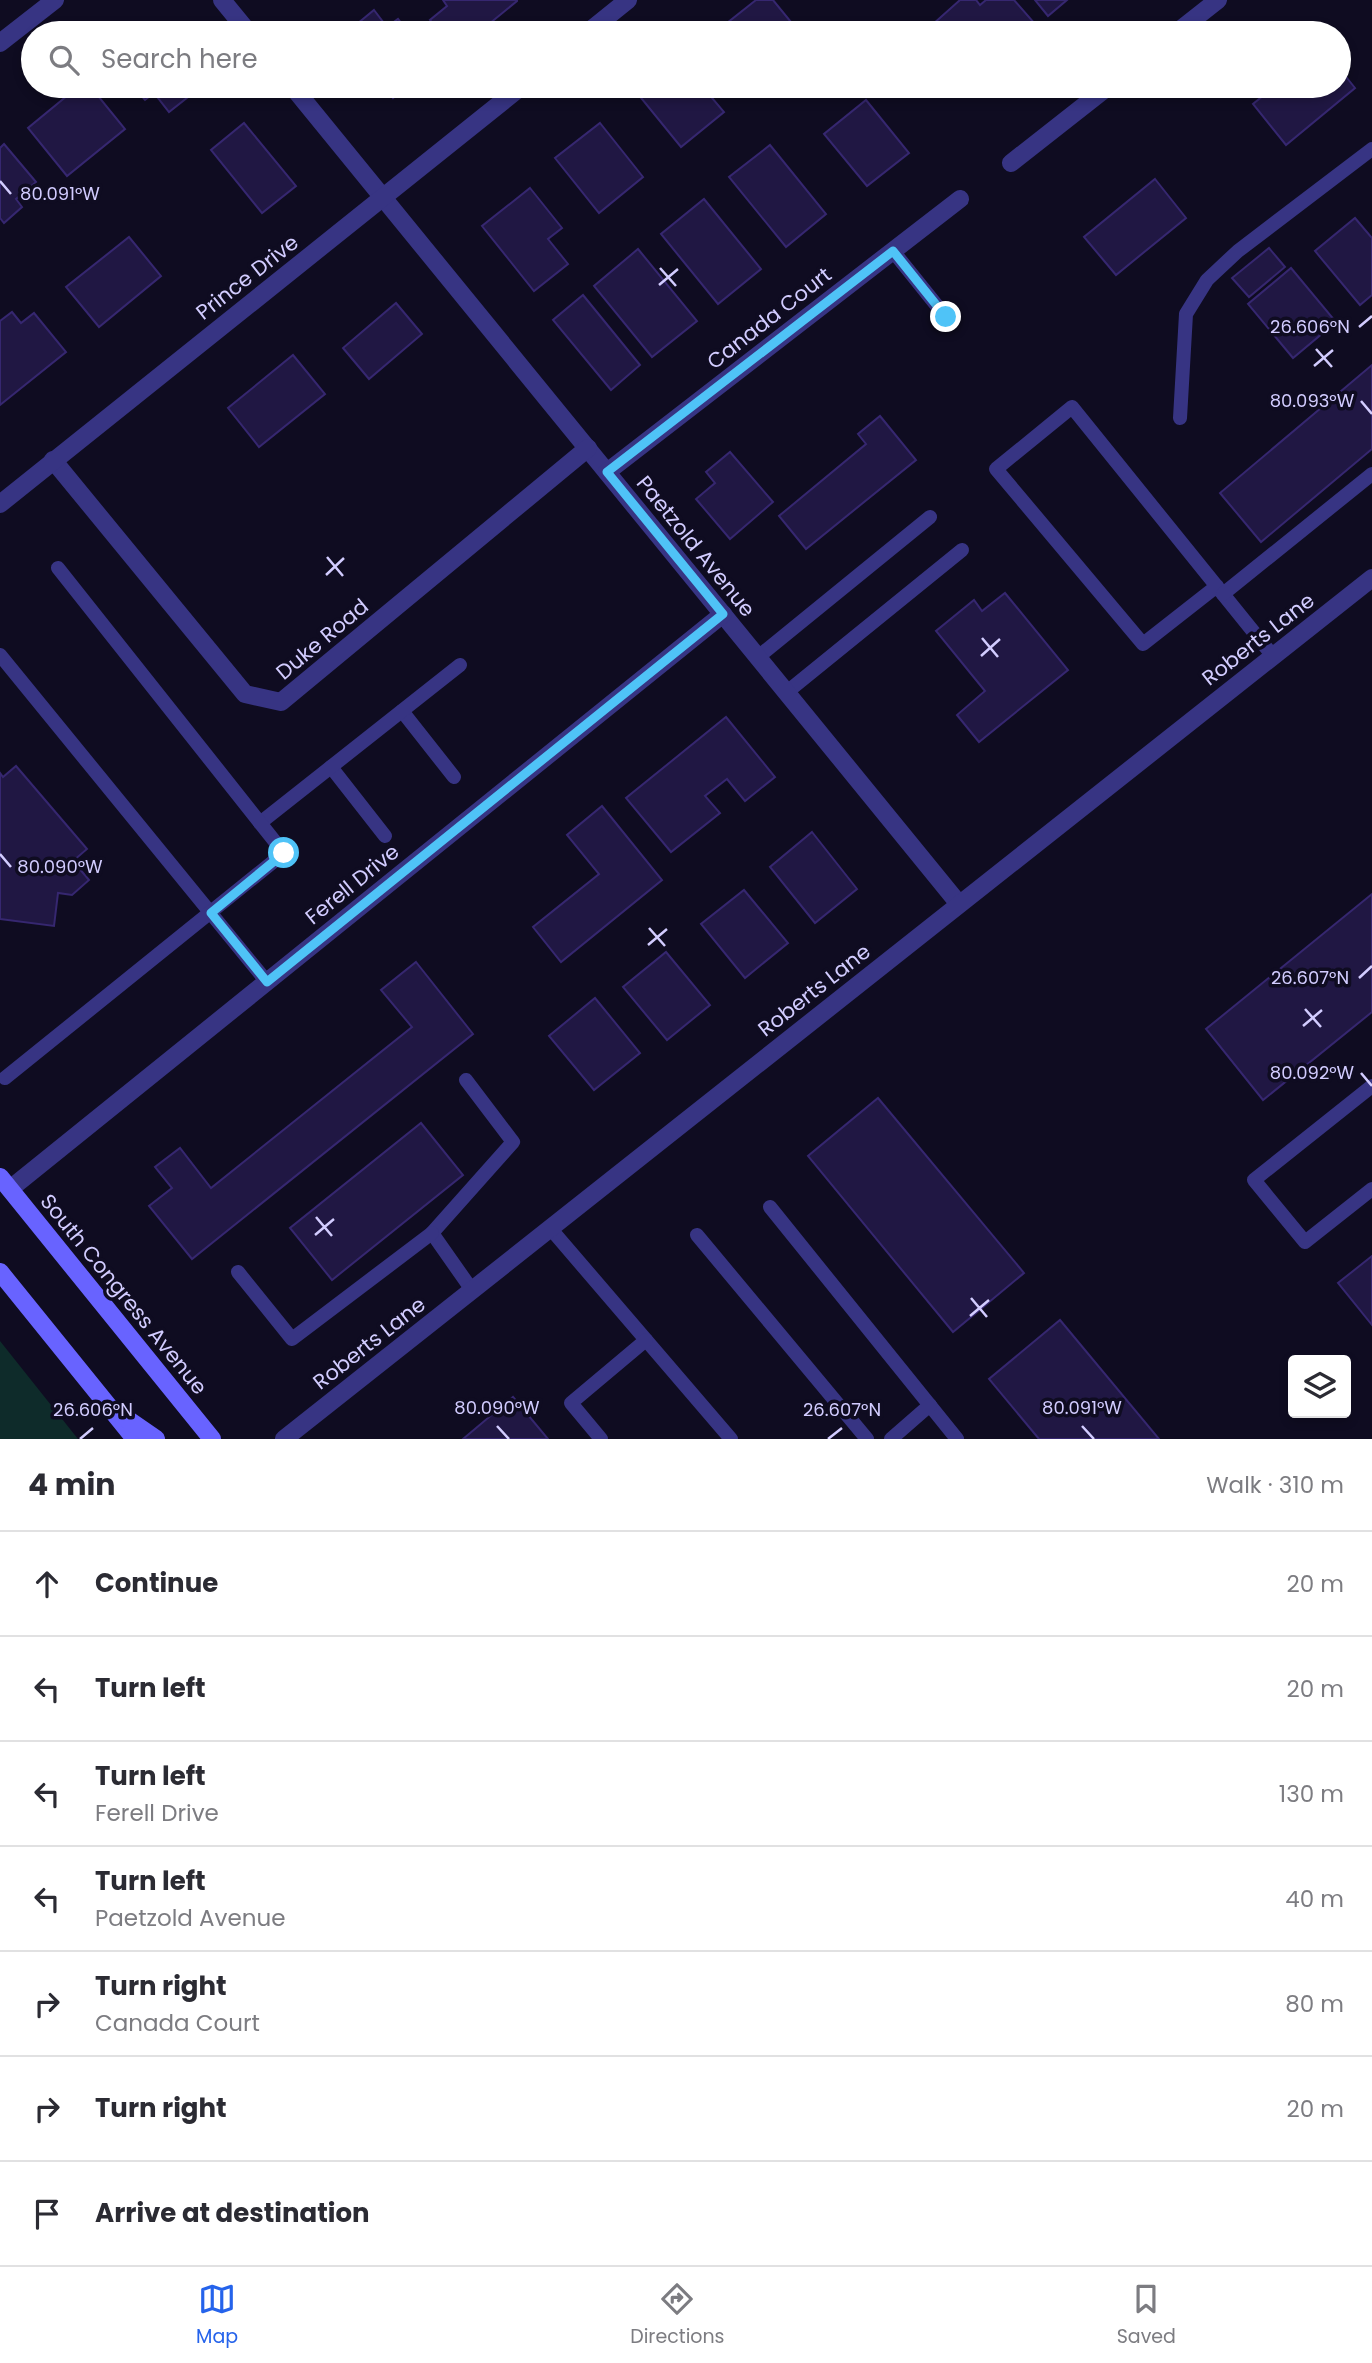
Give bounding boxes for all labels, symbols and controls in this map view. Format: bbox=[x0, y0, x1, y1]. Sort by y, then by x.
search box bbox=[21, 21, 1351, 98]
icon: search bbox=[45, 41, 83, 79]
text: Search here bbox=[101, 41, 258, 77]
text: 80.091°W bbox=[20, 181, 100, 206]
street label: Prince Drive bbox=[190, 228, 304, 326]
street label: Canada Court bbox=[701, 260, 837, 376]
route end bbox=[930, 301, 961, 332]
text: 26.606°N bbox=[1270, 314, 1350, 339]
text: 80.093°W bbox=[1270, 388, 1355, 413]
street label: Paetzold Avenue bbox=[630, 469, 762, 623]
street label: Roberts Lane bbox=[1196, 586, 1320, 692]
street label: Duke Road bbox=[270, 592, 374, 686]
route start bbox=[268, 837, 299, 868]
street label: Ferell Drive bbox=[299, 837, 405, 931]
text: 80.090°W bbox=[17, 854, 103, 879]
street label: Roberts Lane bbox=[752, 937, 876, 1043]
text: 26.607°N bbox=[1271, 965, 1349, 990]
text: 80.092°W bbox=[1270, 1060, 1355, 1085]
street label: South Congress Avenue bbox=[34, 1188, 214, 1400]
street label: Roberts Lane bbox=[307, 1290, 431, 1396]
map controls bbox=[1288, 1355, 1351, 1418]
button: layers bbox=[1288, 1355, 1351, 1418]
text: 80.090°W bbox=[454, 1395, 540, 1420]
text: 80.091°W bbox=[1042, 1395, 1122, 1420]
text: 26.606°N bbox=[53, 1397, 133, 1422]
text: 26.607°N bbox=[803, 1397, 881, 1422]
text: 4 min bbox=[28, 1463, 116, 1506]
text: Walk · 310 m bbox=[1206, 1469, 1344, 1501]
icon: ahead bbox=[28, 1565, 66, 1603]
text: Continue bbox=[95, 1565, 218, 1601]
text: 20 m bbox=[1286, 1568, 1344, 1600]
icon: left bbox=[28, 1670, 66, 1708]
text: Turn left bbox=[95, 1670, 206, 1706]
text: 20 m bbox=[1286, 1673, 1344, 1705]
text: Turn left bbox=[95, 1758, 206, 1794]
icon: left bbox=[28, 1775, 66, 1813]
text: 130 m bbox=[1279, 1778, 1344, 1810]
text: Ferell Drive bbox=[95, 1797, 219, 1829]
text: Turn left bbox=[95, 1863, 206, 1899]
icon: left bbox=[28, 1880, 66, 1918]
text: 40 m bbox=[1285, 1883, 1344, 1915]
text: Paetzold Avenue bbox=[95, 1902, 285, 1934]
text: Turn right bbox=[95, 1968, 227, 2004]
icon: right bbox=[28, 1985, 66, 2023]
text: 80 m bbox=[1285, 1988, 1344, 2020]
text: Canada Court bbox=[95, 2007, 260, 2039]
icon: right bbox=[28, 2090, 66, 2128]
text: Turn right bbox=[95, 2090, 227, 2126]
text: 20 m bbox=[1286, 2093, 1344, 2125]
icon: arrive bbox=[28, 2195, 66, 2233]
text: Arrive at destination bbox=[95, 2195, 370, 2231]
tab: Map bbox=[196, 2280, 238, 2351]
tab: Directions bbox=[630, 2280, 725, 2351]
tab: Saved bbox=[1117, 2280, 1176, 2351]

